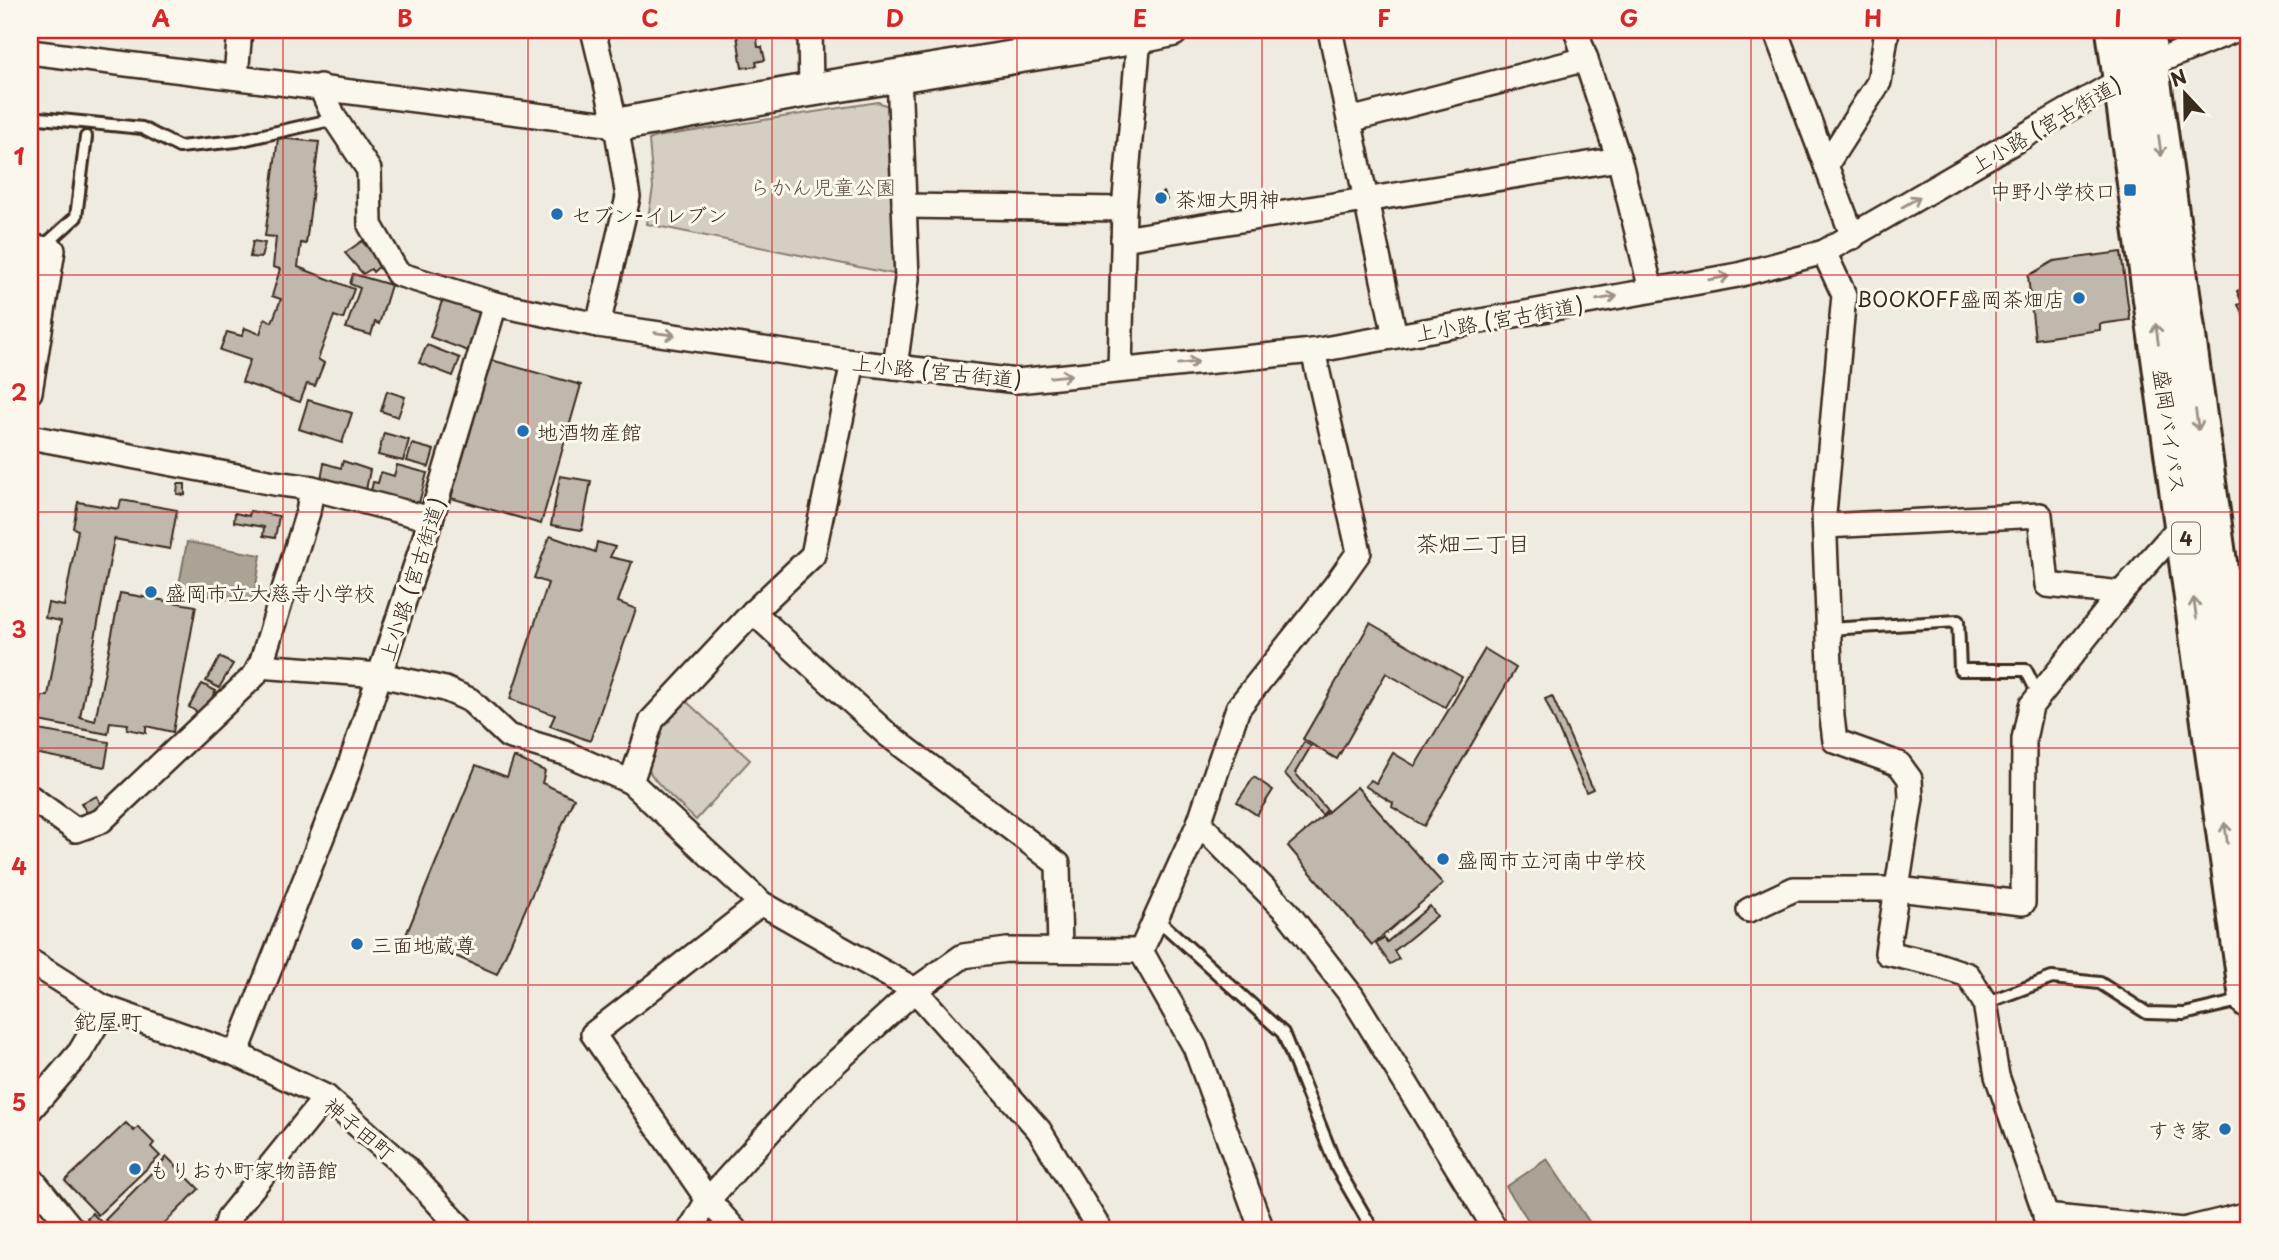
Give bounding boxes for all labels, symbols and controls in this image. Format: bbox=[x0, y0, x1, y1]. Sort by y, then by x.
text: A bbox=[152, 0, 170, 35]
text: B bbox=[397, 0, 413, 35]
text: C bbox=[641, 0, 659, 35]
text: D bbox=[886, 0, 904, 35]
text: E bbox=[1133, 0, 1147, 35]
text: F bbox=[1377, 0, 1391, 35]
text: G bbox=[1620, 0, 1638, 35]
text: H bbox=[1864, 0, 1882, 35]
text: I bbox=[2114, 0, 2122, 35]
north arrow bbox=[2150, 60, 2220, 130]
text: N bbox=[2166, 62, 2190, 93]
street label: 上小路 (宮古街道) bbox=[1963, 68, 2127, 180]
one-way arrow bbox=[2153, 134, 2166, 157]
text: 1 bbox=[14, 138, 25, 173]
park label: らかん児童公園 bbox=[750, 170, 896, 202]
place label: 中野小学校口 bbox=[1990, 174, 2116, 206]
place label: 茶畑大明神 bbox=[1175, 182, 1280, 214]
marker: 中野小学校口 bbox=[2122, 182, 2138, 198]
marker: 茶畑大明神 bbox=[1153, 190, 1169, 206]
one-way arrow bbox=[1901, 195, 1921, 209]
place label: セブン-イレブン bbox=[571, 198, 728, 230]
marker: セブン-イレブン bbox=[549, 206, 565, 222]
one-way arrow bbox=[1707, 271, 1730, 284]
place label: BOOKOFF盛岡茶畑店 bbox=[1857, 282, 2065, 314]
street label: 上小路 (宮古街道) bbox=[1412, 287, 1586, 349]
marker: BOOKOFF盛岡茶畑店 bbox=[2071, 290, 2087, 306]
one-way arrow bbox=[1595, 291, 1618, 305]
one-way arrow bbox=[2151, 323, 2164, 346]
one-way arrow bbox=[653, 328, 676, 341]
street label: 上小路 (宮古街道) bbox=[851, 345, 1023, 395]
one-way arrow bbox=[1177, 356, 1199, 369]
street label: 盛岡バイパス bbox=[2146, 367, 2196, 495]
one-way arrow bbox=[1049, 369, 1072, 382]
text: 2 bbox=[11, 374, 27, 409]
one-way arrow bbox=[2191, 408, 2204, 431]
place label: 地酒物産館 bbox=[537, 415, 642, 447]
marker: 地酒物産館 bbox=[515, 423, 531, 439]
street label: 上小路 (宮古街道) bbox=[369, 493, 453, 665]
road number: 4 bbox=[2172, 523, 2200, 554]
district label: 茶畑二丁目 bbox=[1416, 525, 1531, 560]
place label: 盛岡市立大慈寺小学校 bbox=[165, 576, 375, 608]
marker: 盛岡市立大慈寺小学校 bbox=[143, 584, 159, 600]
one-way arrow bbox=[2188, 597, 2201, 620]
text: 3 bbox=[11, 611, 27, 646]
one-way arrow bbox=[2220, 823, 2233, 845]
place label: 盛岡市立河南中学校 bbox=[1457, 843, 1646, 875]
text: 4 bbox=[11, 848, 27, 883]
marker: 盛岡市立河南中学校 bbox=[1435, 851, 1451, 867]
place label: 三面地蔵尊 bbox=[371, 928, 476, 960]
marker: 三面地蔵尊 bbox=[349, 936, 365, 952]
district label: 鉈屋町 bbox=[74, 1003, 143, 1038]
text: 5 bbox=[12, 1084, 26, 1119]
street label: 神子田町 bbox=[318, 1089, 402, 1167]
place label: すき家 bbox=[2148, 1113, 2211, 1145]
marker: すき家 bbox=[2217, 1121, 2233, 1137]
place label: もりおか町家物語館 bbox=[149, 1153, 338, 1185]
marker: もりおか町家物語館 bbox=[127, 1161, 143, 1177]

